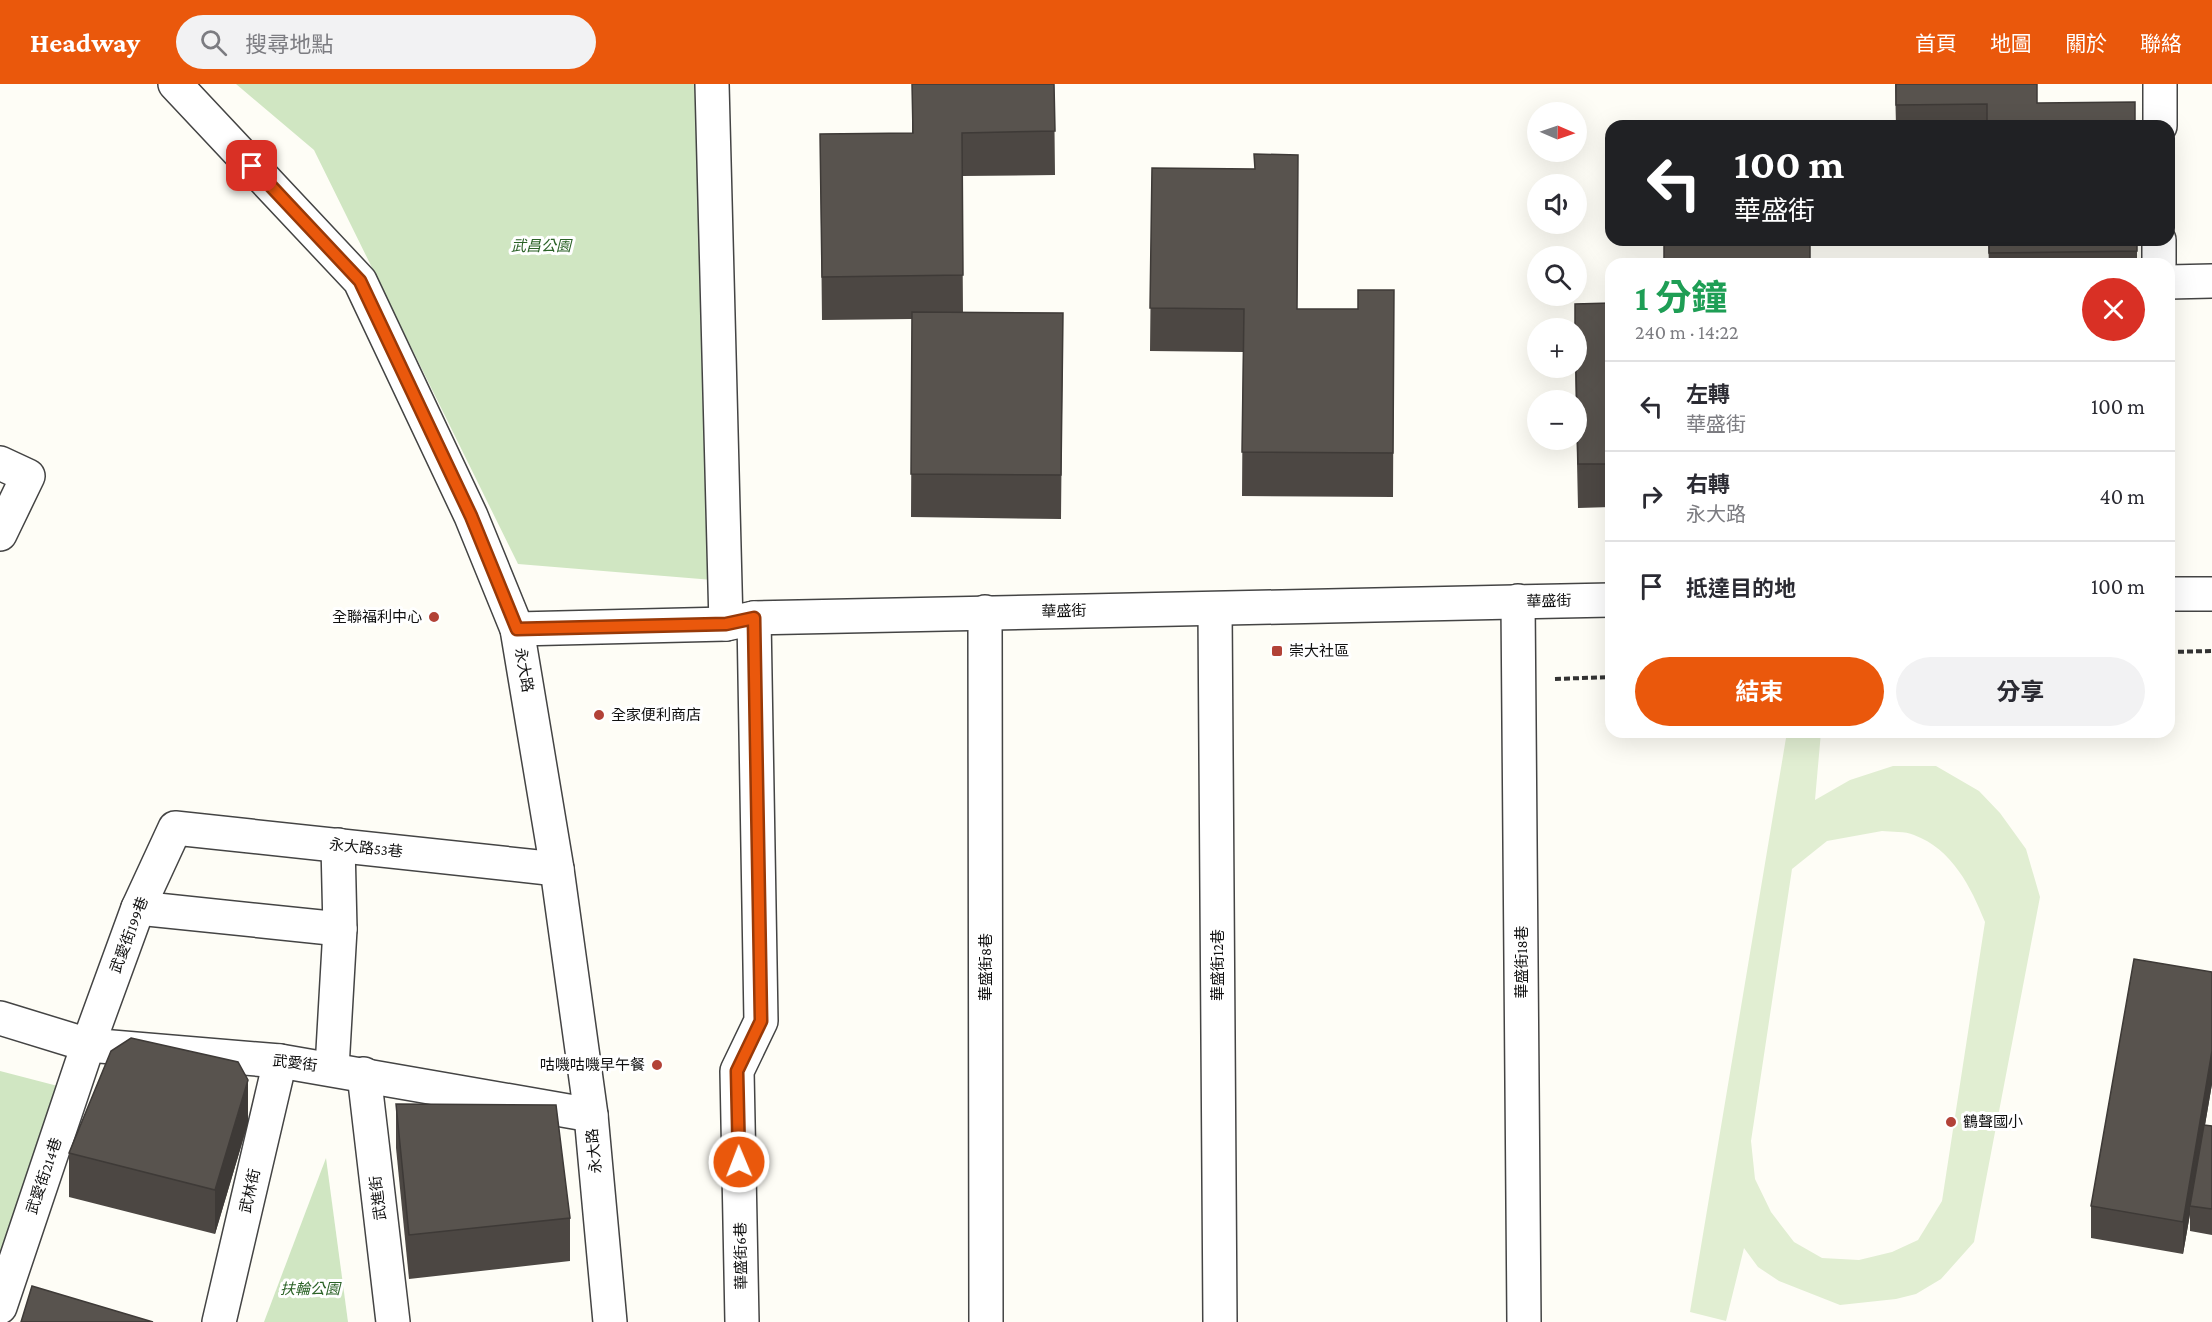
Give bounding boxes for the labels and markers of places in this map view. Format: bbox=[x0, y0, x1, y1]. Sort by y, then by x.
pin bbox=[226, 140, 277, 191]
place label: 全聯福利中心 bbox=[332, 609, 422, 625]
marker: 全聯福利中心 bbox=[427, 610, 441, 624]
place label: 崇大社區 bbox=[1289, 643, 1349, 659]
marker: 崇大社區 bbox=[1270, 644, 1284, 658]
place label: 全家便利商店 bbox=[611, 707, 701, 723]
marker: 全家便利商店 bbox=[592, 708, 606, 722]
place label: 咕嘰咕嘰早午餐 bbox=[540, 1057, 645, 1073]
marker: 咕嘰咕嘰早午餐 bbox=[650, 1058, 664, 1072]
place label: 鶴聲國小 bbox=[1963, 1114, 2023, 1130]
marker: 鶴聲國小 bbox=[1944, 1115, 1958, 1129]

